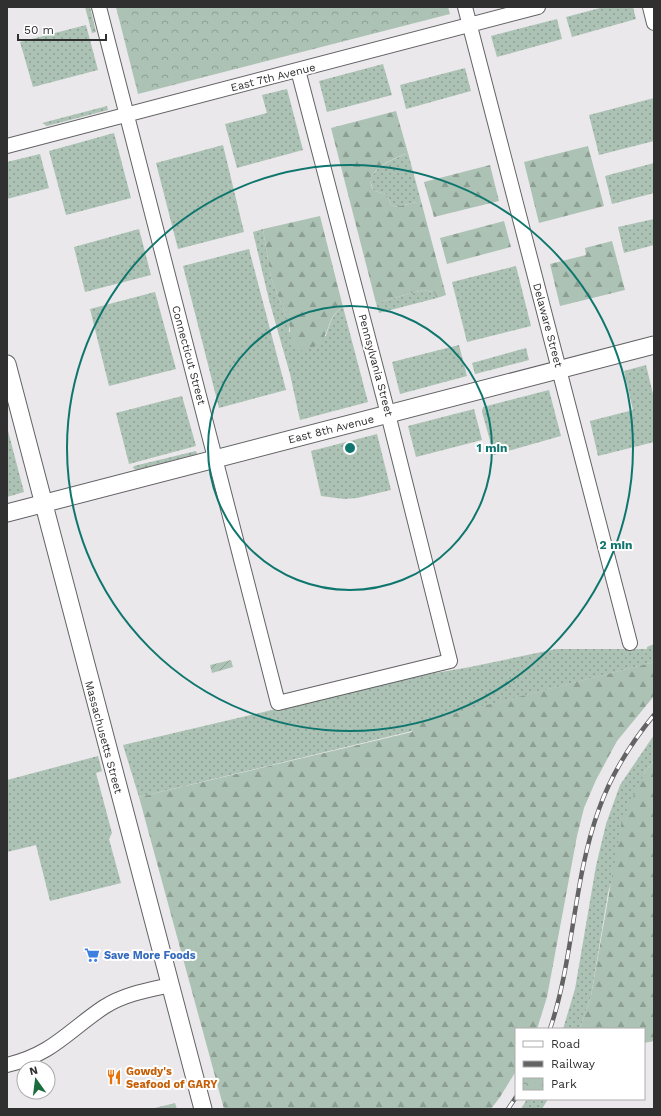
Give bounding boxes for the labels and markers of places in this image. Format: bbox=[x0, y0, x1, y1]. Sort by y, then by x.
centre of rings bbox=[343, 441, 357, 455]
supermarket icon: Save More Foods bbox=[83, 946, 101, 964]
place label: Save More Foods bbox=[104, 949, 196, 962]
place label: Gowdy's Seafood of GARY bbox=[126, 1065, 218, 1091]
restaurant icon: Gowdy's Seafood of GARY bbox=[105, 1068, 123, 1086]

